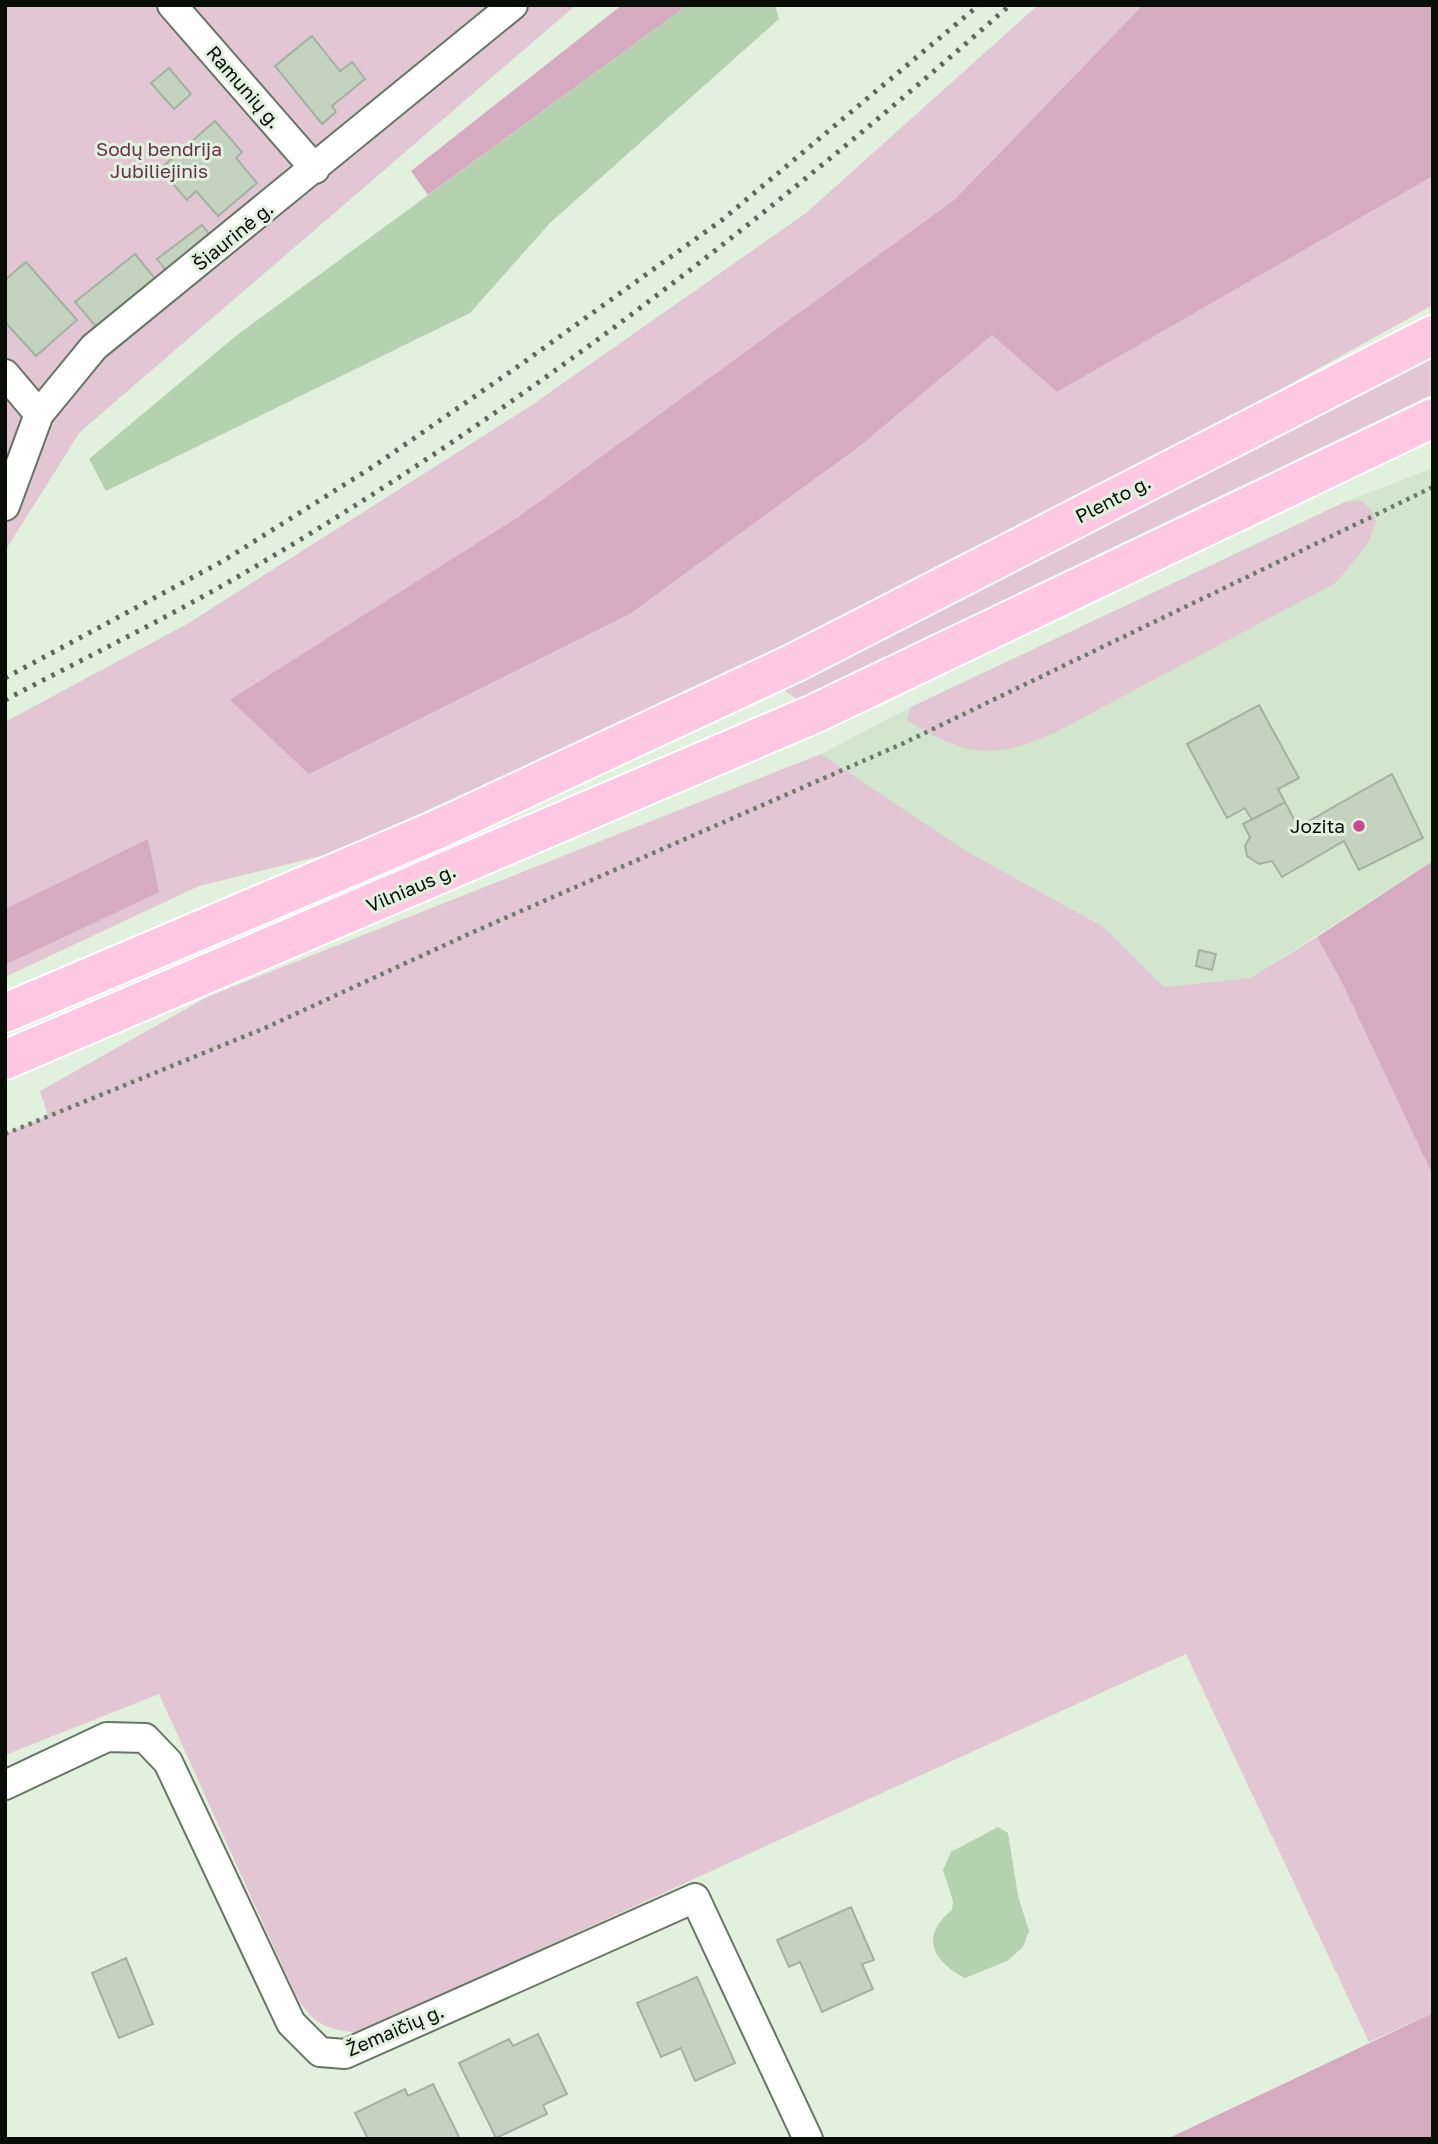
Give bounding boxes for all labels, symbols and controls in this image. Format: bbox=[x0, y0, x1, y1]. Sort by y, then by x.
street label: Ramunių g. bbox=[202, 41, 287, 133]
park label: Sodų bendrija Jubiliejinis bbox=[96, 137, 222, 182]
street label: Šiaurinė g. bbox=[188, 196, 278, 275]
street label: Plento g. bbox=[1071, 470, 1155, 527]
place label: Jozita bbox=[1290, 814, 1345, 837]
marker: Jozita bbox=[1351, 818, 1367, 834]
street label: Vilniaus g. bbox=[363, 858, 459, 917]
street label: Žemaičių g. bbox=[343, 1999, 447, 2060]

